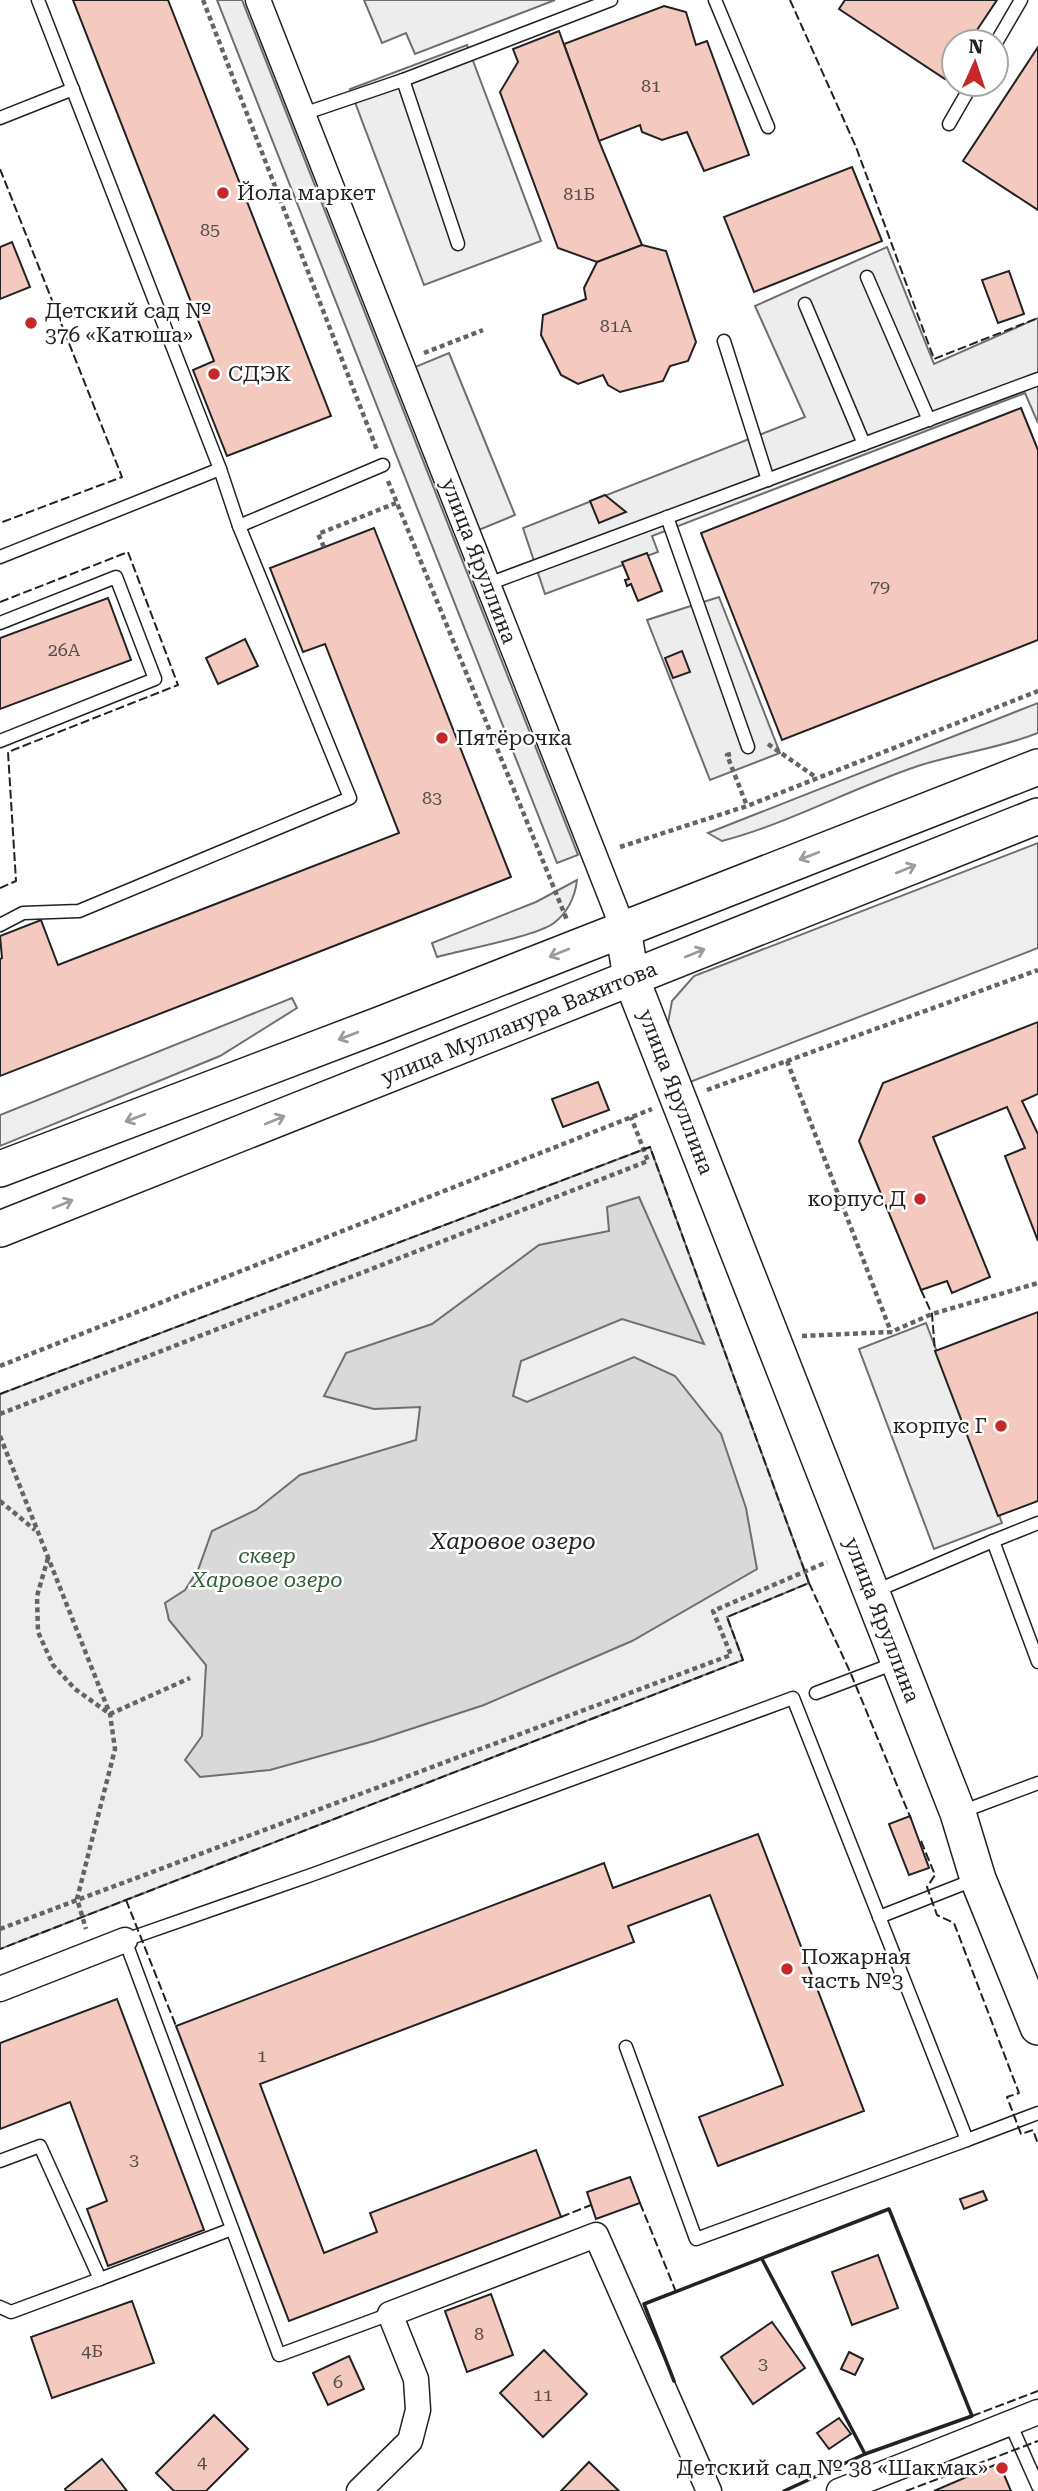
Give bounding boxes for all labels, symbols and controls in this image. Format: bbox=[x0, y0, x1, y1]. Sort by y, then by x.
north arrow bbox=[940, 28, 1010, 98]
text: N bbox=[968, 35, 984, 58]
house number: 81 bbox=[641, 75, 661, 96]
place label: Йола маркет bbox=[237, 181, 376, 205]
house number: 81Б bbox=[563, 183, 595, 204]
marker: Йола маркет bbox=[215, 185, 231, 201]
house number: 85 bbox=[200, 219, 220, 240]
place label: Детский сад № 376 «Катюша» bbox=[45, 299, 212, 347]
marker: Детский сад № 376 «Катюша» bbox=[23, 315, 39, 331]
house number: 81А bbox=[600, 315, 633, 336]
place label: СДЭК bbox=[228, 362, 291, 386]
marker: СДЭК bbox=[206, 366, 222, 382]
street label: улица Яруллина bbox=[436, 475, 522, 648]
house number: 79 bbox=[870, 576, 890, 597]
house number: 26А bbox=[48, 639, 81, 660]
place label: Пятёрочка bbox=[456, 726, 572, 750]
marker: Пятёрочка bbox=[434, 730, 450, 746]
house number: 83 bbox=[422, 787, 442, 808]
one-way arrow bbox=[799, 850, 821, 863]
one-way arrow bbox=[895, 861, 916, 874]
one-way arrow bbox=[683, 945, 705, 958]
one-way arrow bbox=[549, 947, 571, 960]
street label: улица Мулланура Вахитова bbox=[378, 956, 661, 1089]
street label: улица Яруллина bbox=[633, 1006, 719, 1179]
one-way arrow bbox=[337, 1031, 359, 1044]
one-way arrow bbox=[125, 1112, 147, 1125]
one-way arrow bbox=[264, 1112, 285, 1125]
place label: корпус Д bbox=[807, 1187, 906, 1211]
marker: корпус Д bbox=[912, 1191, 928, 1207]
one-way arrow bbox=[52, 1196, 74, 1209]
place label: корпус Г bbox=[893, 1414, 987, 1438]
marker: корпус Г bbox=[993, 1418, 1009, 1434]
water label: Харовое озеро bbox=[429, 1528, 596, 1555]
street label: улица Яруллина bbox=[839, 1534, 925, 1707]
park label: сквер Харовое озеро bbox=[190, 1544, 343, 1592]
place label: Пожарная часть №3 bbox=[801, 1945, 911, 1993]
marker: Пожарная часть №3 bbox=[779, 1961, 795, 1977]
house number: 1 bbox=[257, 2045, 267, 2066]
house number: 3 bbox=[129, 2149, 139, 2170]
house number: 8 bbox=[474, 2323, 484, 2344]
house number: 4Б bbox=[81, 2340, 103, 2361]
house number: 3 bbox=[758, 2353, 768, 2374]
house number: 6 bbox=[333, 2371, 343, 2392]
house number: 11 bbox=[533, 2384, 553, 2405]
house number: 4 bbox=[197, 2451, 207, 2472]
place label: Детский сад № 38 «Шакмак» bbox=[677, 2456, 988, 2480]
marker: Детский сад № 38 «Шакмак» bbox=[994, 2460, 1010, 2476]

